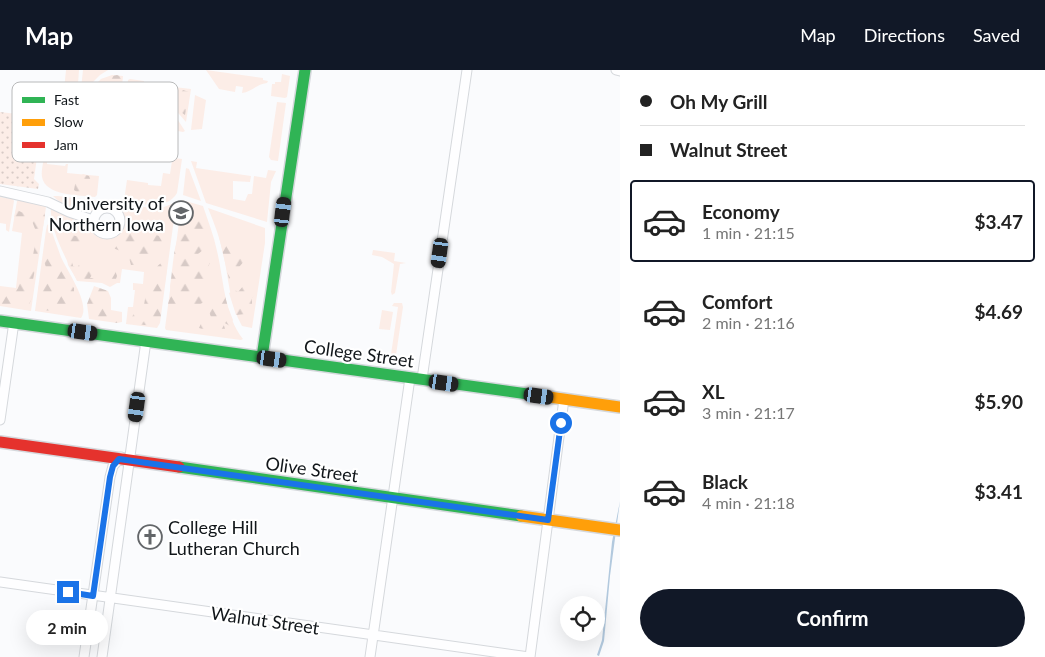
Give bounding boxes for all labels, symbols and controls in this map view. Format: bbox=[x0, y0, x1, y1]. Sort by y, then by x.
text: Map bbox=[25, 21, 73, 50]
text: Map bbox=[800, 24, 836, 46]
text: Directions bbox=[864, 24, 945, 46]
text: Saved bbox=[973, 24, 1020, 46]
legend bbox=[12, 82, 178, 162]
text: Oh My Grill bbox=[670, 90, 767, 113]
text: Fast bbox=[54, 91, 79, 108]
text: Slow bbox=[54, 113, 84, 130]
text: Jam bbox=[54, 136, 78, 153]
text: Walnut Street bbox=[670, 138, 787, 161]
place label: University of Northern Iowa bbox=[49, 192, 165, 235]
car bbox=[273, 196, 292, 228]
icon: car bbox=[642, 199, 687, 244]
school or university icon: University of Northern Iowa bbox=[168, 200, 194, 226]
text: Economy bbox=[702, 200, 780, 223]
text: $3.47 bbox=[974, 210, 1023, 233]
text: 1 min · 21:15 bbox=[702, 223, 795, 242]
car bbox=[430, 237, 449, 269]
icon: car bbox=[642, 289, 687, 334]
text: Comfort bbox=[702, 290, 773, 313]
text: $4.69 bbox=[974, 300, 1023, 323]
text: 2 min · 21:16 bbox=[702, 313, 795, 332]
car bbox=[67, 322, 98, 342]
street label: College Street bbox=[303, 334, 416, 372]
car bbox=[256, 349, 287, 369]
car bbox=[428, 373, 459, 393]
icon: car bbox=[642, 379, 687, 424]
text: XL bbox=[702, 380, 725, 403]
car bbox=[523, 386, 554, 406]
text: $5.90 bbox=[974, 390, 1023, 413]
car bbox=[127, 391, 146, 423]
text: 3 min · 21:17 bbox=[702, 403, 795, 422]
route start bbox=[550, 412, 572, 434]
street label: Olive Street bbox=[264, 452, 360, 486]
icon: car bbox=[642, 469, 687, 514]
text: Black bbox=[702, 470, 748, 493]
text: $3.41 bbox=[974, 480, 1023, 503]
text: 4 min · 21:18 bbox=[702, 493, 795, 512]
place label: College Hill Lutheran Church bbox=[168, 516, 300, 559]
church icon: College Hill Lutheran Church bbox=[137, 524, 163, 550]
route end bbox=[57, 581, 79, 603]
button: Confirm bbox=[640, 589, 1025, 647]
map controls bbox=[560, 596, 605, 641]
button: locate bbox=[560, 596, 605, 641]
street label: Walnut Street bbox=[209, 601, 321, 639]
callout: 2 min bbox=[27, 610, 109, 644]
text: 2 min bbox=[47, 618, 87, 637]

